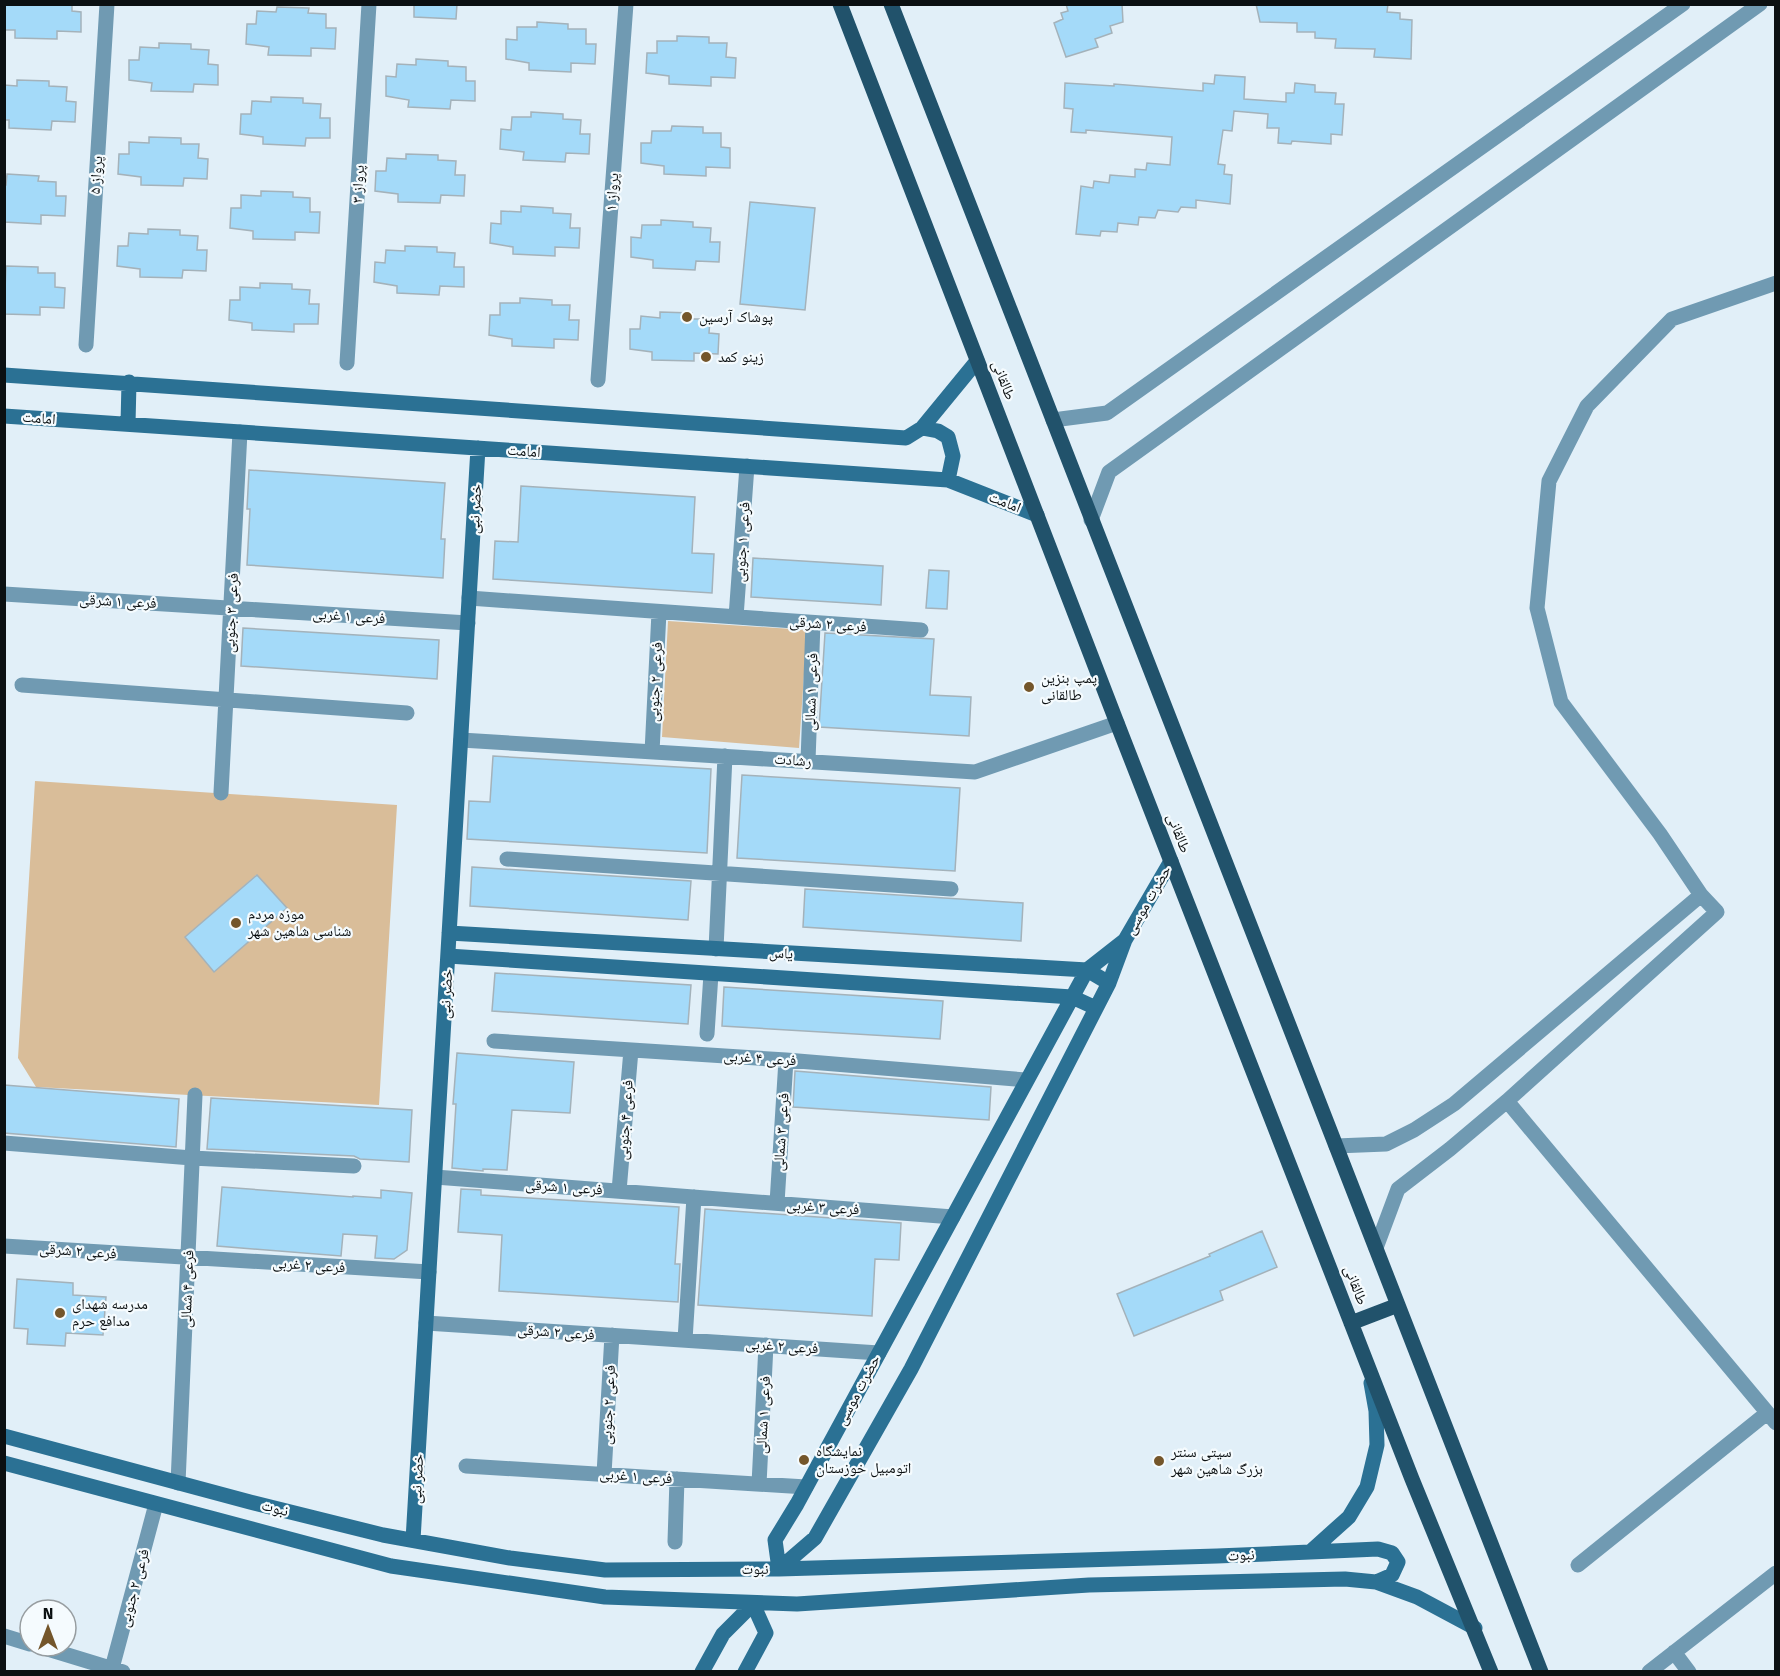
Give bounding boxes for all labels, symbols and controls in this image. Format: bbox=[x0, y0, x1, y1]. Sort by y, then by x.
street label: پرواز ۵ bbox=[86, 155, 106, 195]
street label: پرواز ۳ bbox=[348, 164, 368, 204]
street label: پرواز ۱ bbox=[602, 172, 622, 212]
place label: پوشاک آرسین bbox=[699, 308, 773, 327]
marker: پوشاک آرسین bbox=[680, 310, 694, 324]
place label: زینو کمد bbox=[718, 348, 764, 366]
marker: زینو کمد bbox=[699, 350, 713, 364]
street label: طالقانی bbox=[987, 358, 1020, 403]
street label: امامت bbox=[22, 408, 56, 428]
street label: امامت bbox=[507, 441, 541, 461]
street label: خضر نبی bbox=[465, 483, 486, 535]
street label: امامت bbox=[986, 487, 1024, 517]
street label: فرعی ۱ جنوبی bbox=[730, 501, 755, 583]
street label: فرعی ۳ جنوبی bbox=[220, 572, 243, 654]
street label: فرعی ۱ شرقی bbox=[79, 590, 157, 613]
street label: فرعی ۱ غربی bbox=[312, 604, 386, 629]
street label: فرعی ۲ شرقی bbox=[789, 612, 867, 637]
street label: فرعی ۲ جنوبی bbox=[644, 641, 667, 723]
street label: فرعی ۱ شمالی bbox=[801, 653, 822, 731]
place label: پمپ بنزین طالقانی bbox=[1041, 669, 1097, 705]
marker: پمپ بنزین طالقانی bbox=[1022, 680, 1036, 694]
street label: رشادت bbox=[774, 750, 812, 770]
street label: طالقانی bbox=[1162, 811, 1195, 856]
street label: حضرت موسی bbox=[1121, 862, 1176, 938]
place label: موزه مردم شناسی شاهین شهر bbox=[247, 905, 351, 941]
marker: موزه مردم شناسی شاهین شهر bbox=[229, 916, 243, 930]
street label: یاس bbox=[768, 943, 794, 964]
street label: خضر نبی bbox=[436, 968, 457, 1020]
street label: فرعی ۴ غربی bbox=[723, 1046, 797, 1071]
street label: فرعی ۴ جنوبی bbox=[613, 1079, 638, 1161]
street label: فرعی ۳ شمالی bbox=[769, 1092, 794, 1172]
street label: فرعی ۱ شرقی bbox=[525, 1175, 603, 1200]
street label: فرعی ۳ غربی bbox=[786, 1195, 860, 1220]
street label: فرعی ۲ شرقی bbox=[39, 1239, 117, 1264]
street label: فرعی ۴ شمالی bbox=[177, 1250, 198, 1328]
street label: فرعی ۲ غربی bbox=[272, 1253, 346, 1278]
street label: طالقانی bbox=[1339, 1263, 1372, 1308]
place label: مدرسه شهدای مدافع حرم bbox=[72, 1295, 148, 1331]
marker: مدرسه شهدای مدافع حرم bbox=[53, 1306, 67, 1320]
street label: فرعی ۲ شرقی bbox=[517, 1320, 595, 1345]
street label: فرعی ۲ غربی bbox=[745, 1334, 819, 1359]
street label: حضرت موسی bbox=[832, 1351, 885, 1429]
street label: فرعی ۲ جنوبی bbox=[597, 1364, 620, 1446]
street label: فرعی ۱‍ شمالی bbox=[752, 1375, 775, 1455]
place label: نمایشگاه اتومبیل خوزستان bbox=[816, 1442, 911, 1478]
place label: سیتی سنتر بزرگ شاهین شهر bbox=[1170, 1443, 1263, 1479]
street label: خضر نبی bbox=[407, 1453, 428, 1505]
marker: نمایشگاه اتومبیل خوزستان bbox=[797, 1453, 811, 1467]
marker: سیتی سنتر بزرگ شاهین شهر bbox=[1152, 1454, 1166, 1468]
street label: فرعی ۱ غربی bbox=[599, 1464, 673, 1489]
street label: نبوت bbox=[260, 1496, 290, 1520]
street label: نبوت bbox=[1227, 1545, 1255, 1565]
street label: فرعی ۲ جنوبی bbox=[115, 1547, 154, 1629]
street label: نبوت bbox=[741, 1560, 769, 1578]
north arrow bbox=[18, 1598, 78, 1658]
text: N bbox=[43, 1604, 53, 1623]

